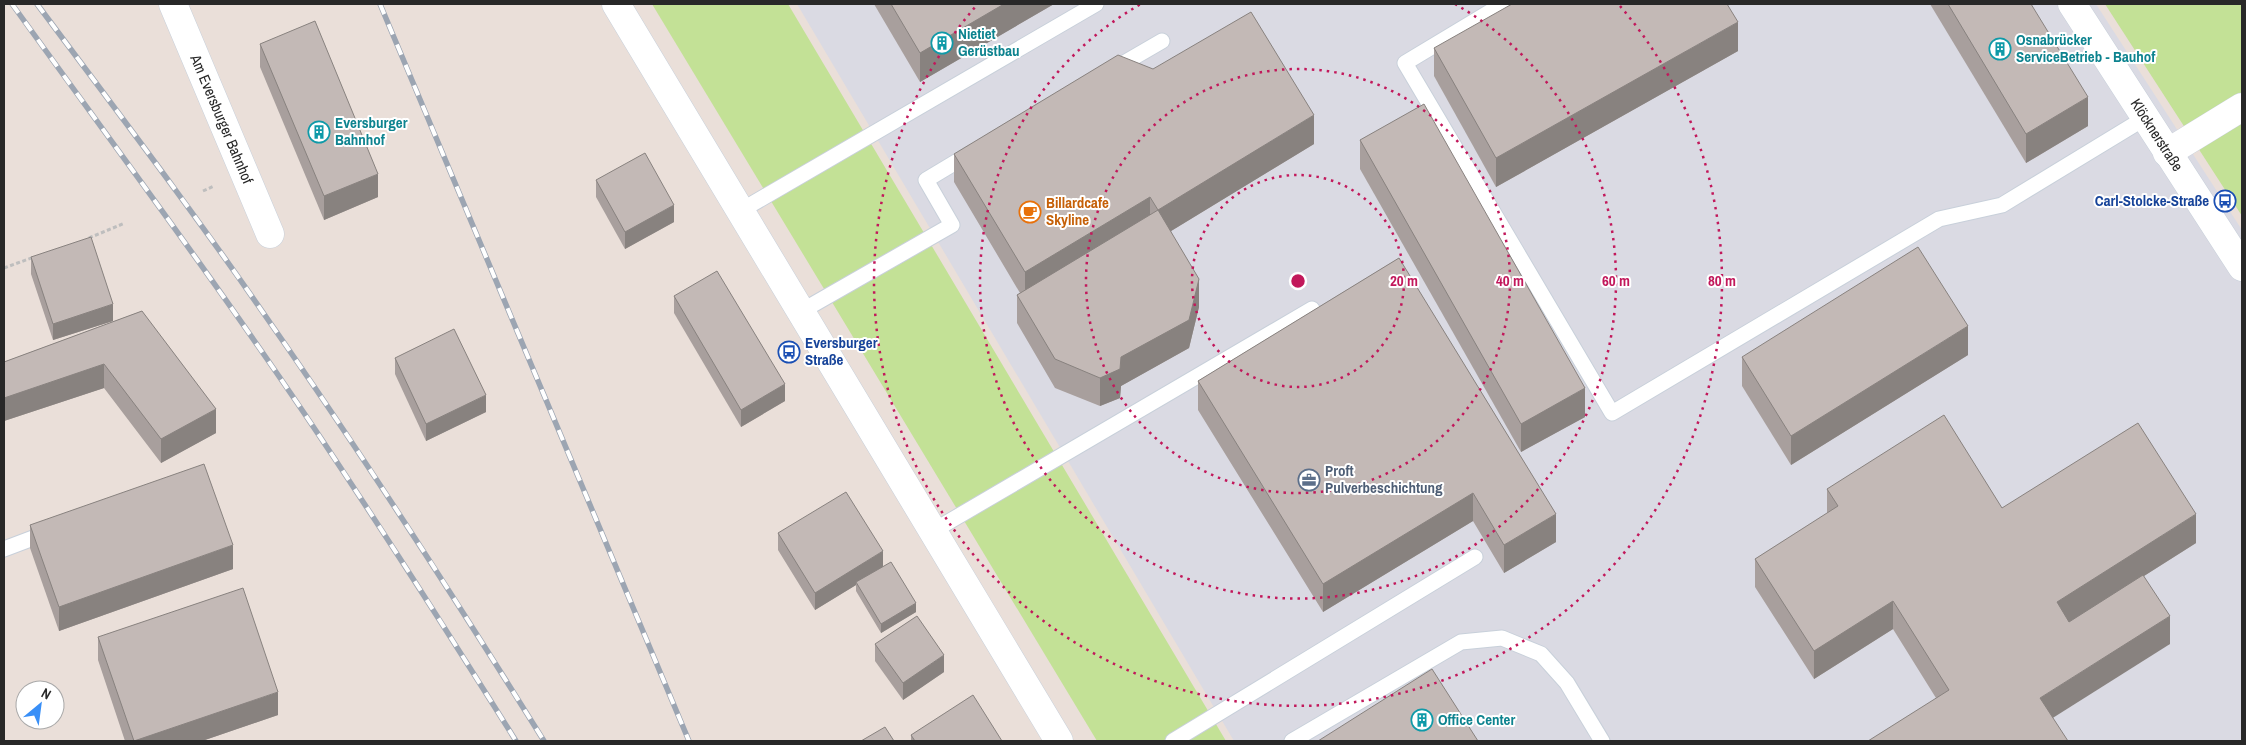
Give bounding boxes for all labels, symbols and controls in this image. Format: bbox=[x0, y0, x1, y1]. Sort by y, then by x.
place label: Nietiet Gerüstbau bbox=[958, 23, 1020, 61]
place label: Osnabrücker ServiceBetrieb - Bauhof bbox=[2016, 29, 2156, 67]
building icon: Nietiet Gerüstbau bbox=[930, 31, 954, 55]
building icon: Osnabrücker ServiceBetrieb - Bauhof bbox=[1988, 37, 2012, 61]
street label: Am Eversburger Bahnhof bbox=[185, 50, 259, 187]
street label: Klöcknerstraße bbox=[2126, 94, 2188, 175]
place label: Eversburger Bahnhof bbox=[335, 112, 408, 150]
building icon: Eversburger Bahnhof bbox=[307, 120, 331, 144]
bus stop icon: Carl-Stolcke-Straße bbox=[2213, 189, 2237, 213]
place label: Carl-Stolcke-Straße bbox=[2095, 190, 2209, 211]
place label: Billardcafe Skyline bbox=[1046, 192, 1109, 230]
cafe icon: Billardcafe Skyline bbox=[1018, 200, 1042, 224]
text: 20 m bbox=[1390, 270, 1418, 291]
text: 40 m bbox=[1496, 270, 1524, 291]
text: 60 m bbox=[1602, 270, 1630, 291]
text: 80 m bbox=[1708, 270, 1736, 291]
centre of rings bbox=[1289, 272, 1307, 290]
place label: Eversburger Straße bbox=[805, 332, 878, 370]
bus stop icon: Eversburger Straße bbox=[777, 340, 801, 364]
place label: Proft Pulverbeschichtung bbox=[1325, 460, 1443, 498]
office icon: Proft Pulverbeschichtung bbox=[1297, 468, 1321, 492]
north arrow bbox=[15, 680, 65, 730]
text: N bbox=[38, 684, 54, 704]
building icon: Office Center bbox=[1410, 708, 1434, 732]
place label: Office Center bbox=[1438, 709, 1515, 730]

